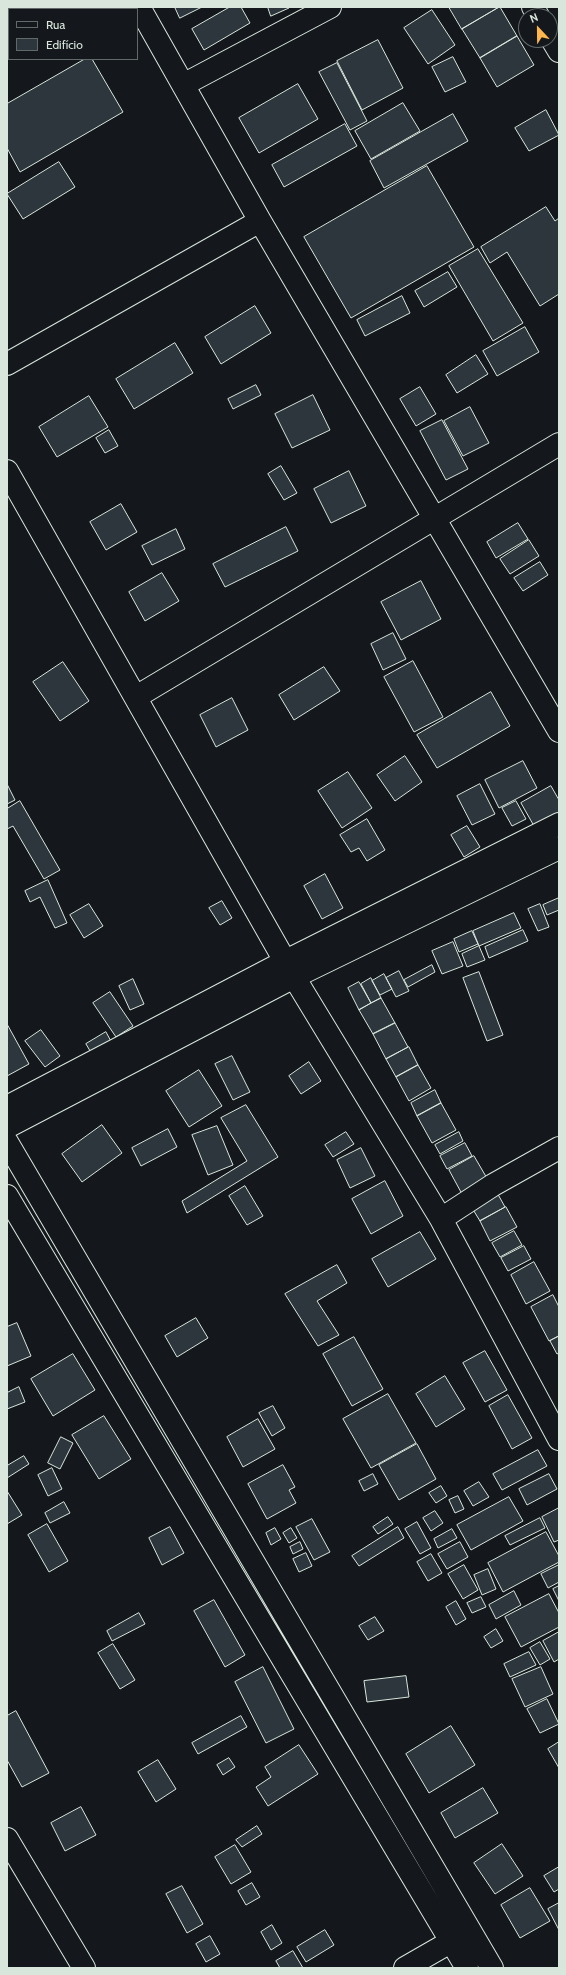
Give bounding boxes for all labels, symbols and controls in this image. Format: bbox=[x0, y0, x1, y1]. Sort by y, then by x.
legend bbox=[8, 8, 138, 60]
north arrow bbox=[518, 8, 558, 48]
text: N bbox=[528, 10, 540, 26]
text: Rua bbox=[46, 17, 65, 32]
text: Edifício bbox=[46, 37, 83, 52]

